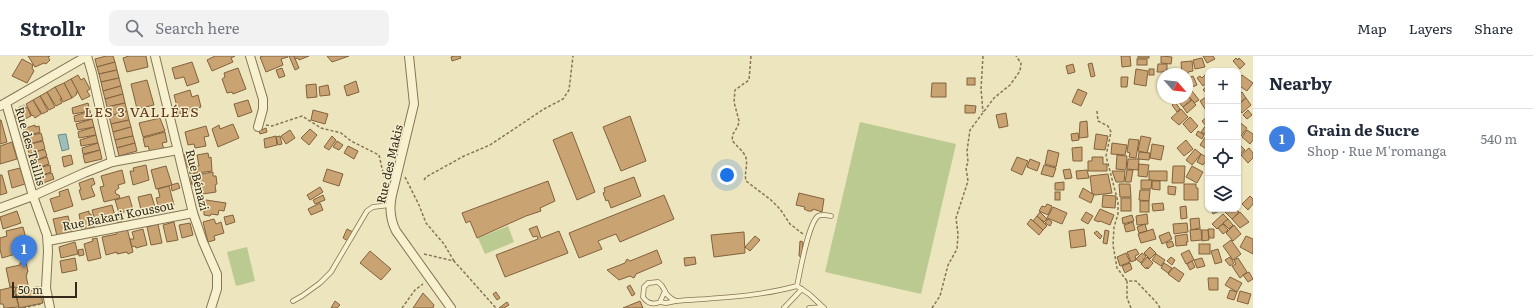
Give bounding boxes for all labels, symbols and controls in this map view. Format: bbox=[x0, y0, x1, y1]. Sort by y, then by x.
search box bbox=[109, 10, 389, 46]
text: Strollr bbox=[20, 14, 85, 42]
text: Search here bbox=[155, 16, 240, 39]
icon: search bbox=[123, 17, 145, 39]
text: Map bbox=[1357, 18, 1387, 38]
text: Layers bbox=[1409, 18, 1452, 38]
text: Share bbox=[1474, 18, 1513, 38]
north arrow bbox=[1157, 68, 1193, 104]
map controls bbox=[1205, 68, 1241, 212]
button: + bbox=[1205, 68, 1241, 104]
text: Nearby bbox=[1269, 70, 1332, 95]
district label: LES 3 VALLÉES bbox=[84, 101, 200, 121]
street label: Rue des Taillis bbox=[11, 104, 51, 188]
button: − bbox=[1205, 104, 1241, 140]
text: Grain de Sucre bbox=[1307, 118, 1419, 141]
street label: Rue des Makis bbox=[371, 122, 407, 205]
text: 1 bbox=[1279, 129, 1285, 148]
text: 540 m bbox=[1481, 129, 1517, 148]
button: locate bbox=[1205, 140, 1241, 176]
text: Shop · Rue M'romanga bbox=[1307, 141, 1446, 160]
street label: Rue Bénazi bbox=[182, 147, 214, 213]
your location bbox=[717, 165, 737, 185]
button: layers bbox=[1205, 176, 1241, 212]
street label: Rue Bakari Koussou bbox=[61, 195, 176, 235]
pin: 1 bbox=[11, 235, 37, 268]
scale bar bbox=[12, 280, 77, 299]
text: 50 m bbox=[18, 281, 43, 297]

